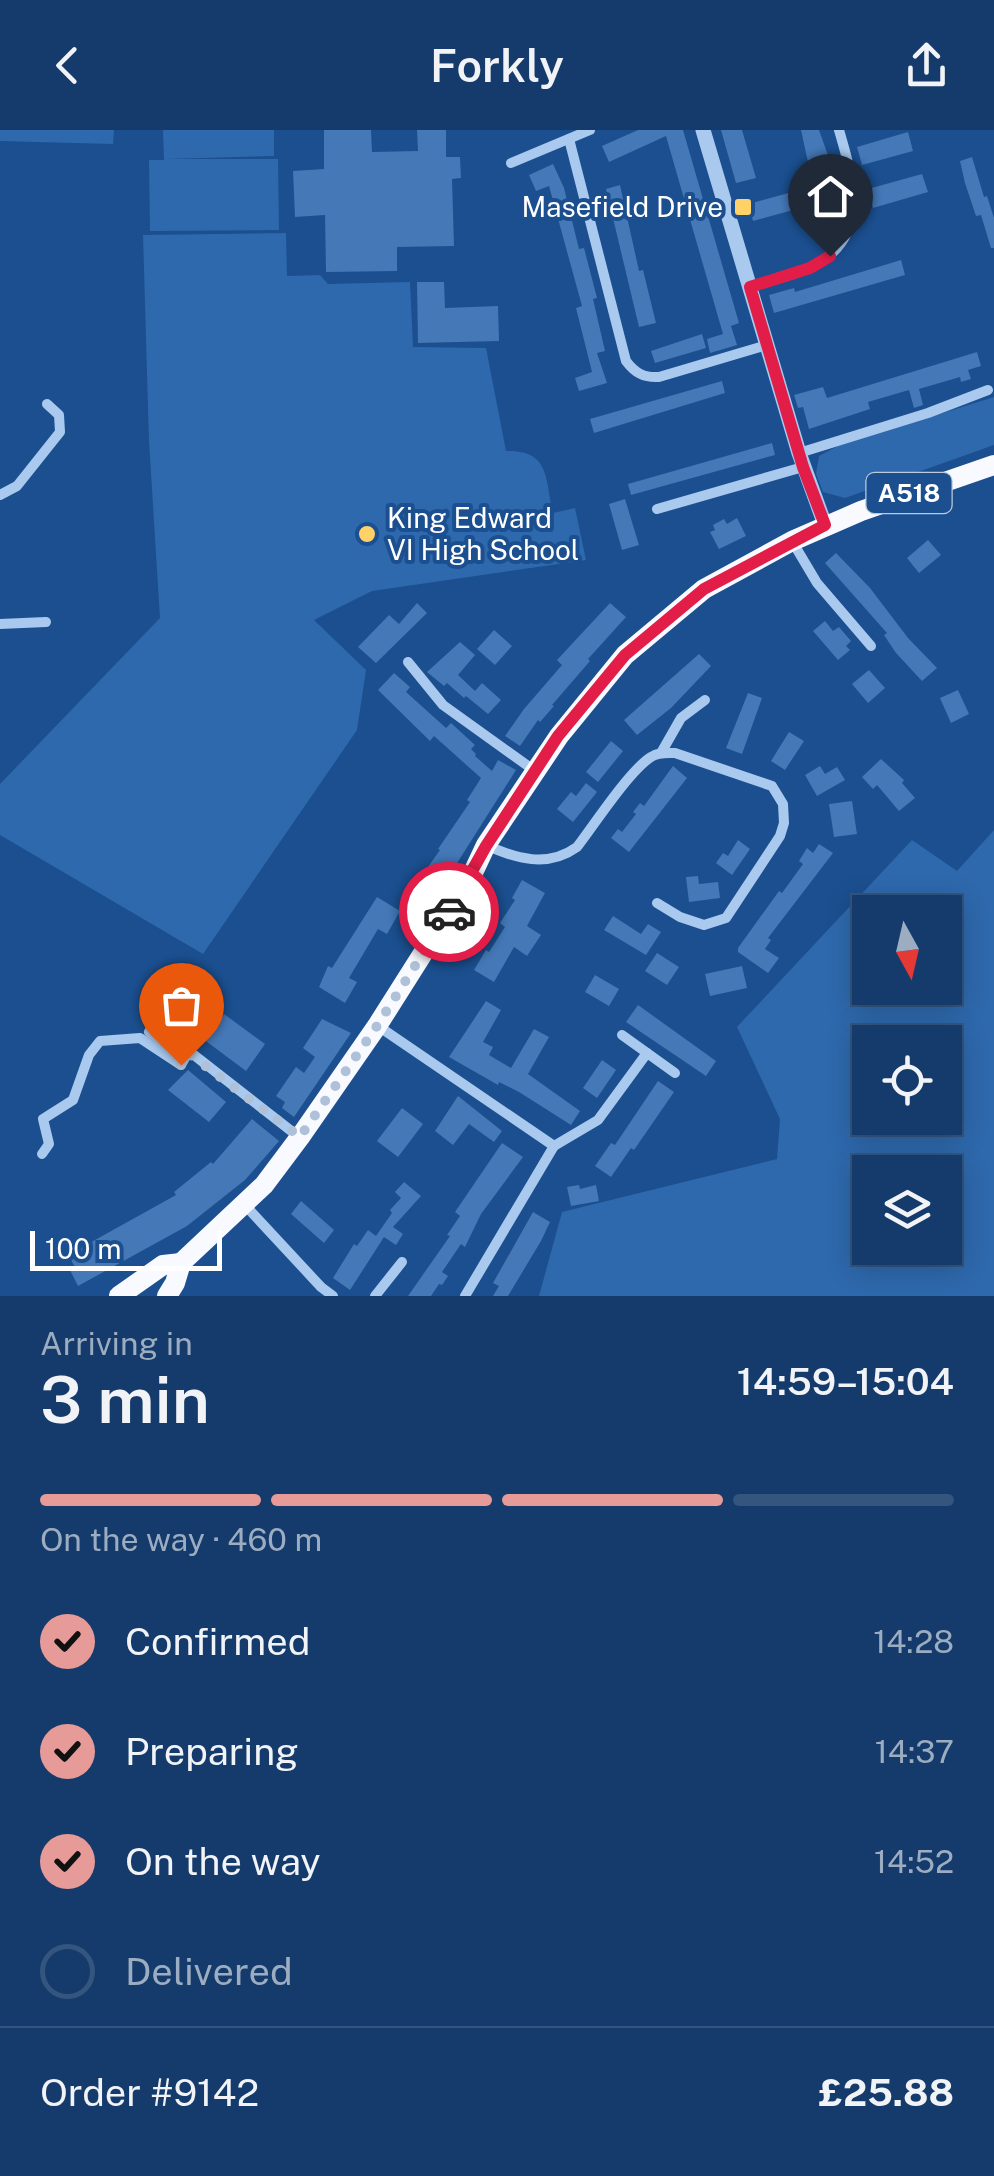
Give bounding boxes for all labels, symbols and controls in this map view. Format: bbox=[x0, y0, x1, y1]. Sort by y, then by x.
icon: back bbox=[40, 38, 95, 93]
icon: share bbox=[899, 38, 954, 93]
text: Forkly bbox=[430, 39, 564, 92]
pin bbox=[788, 154, 873, 257]
icon: home bbox=[803, 169, 858, 224]
place label: Masefield Drive bbox=[521, 190, 723, 223]
marker: Masefield Drive bbox=[732, 196, 754, 218]
road number: A518 bbox=[866, 473, 952, 513]
place label: King Edward VI High School bbox=[387, 501, 579, 566]
marker: King Edward VI High School bbox=[356, 523, 378, 545]
courier bbox=[399, 862, 499, 962]
icon: car bbox=[422, 885, 477, 940]
north arrow bbox=[852, 895, 962, 1005]
map controls bbox=[852, 895, 962, 1265]
pin bbox=[139, 963, 224, 1066]
icon: bag bbox=[154, 978, 209, 1033]
button: locate bbox=[852, 1025, 962, 1135]
button: layers bbox=[852, 1155, 962, 1265]
scale bar bbox=[30, 1226, 222, 1270]
text: 100 m bbox=[45, 1232, 122, 1265]
text: Arriving in bbox=[40, 1325, 193, 1362]
text: 14:59–15:04 bbox=[737, 1359, 954, 1404]
text: 3 min bbox=[40, 1361, 210, 1438]
text: On the way · 460 m bbox=[40, 1521, 322, 1558]
icon: check bbox=[40, 1614, 95, 1669]
text: Confirmed bbox=[125, 1619, 310, 1664]
text: 14:28 bbox=[873, 1623, 954, 1660]
icon: check bbox=[40, 1724, 95, 1779]
text: Preparing bbox=[125, 1729, 299, 1774]
text: 14:37 bbox=[875, 1733, 954, 1770]
icon: check bbox=[40, 1834, 95, 1889]
text: On the way bbox=[125, 1839, 321, 1884]
text: 14:52 bbox=[874, 1843, 954, 1880]
text: Delivered bbox=[125, 1949, 293, 1994]
text: Order #9142 bbox=[40, 2070, 259, 2115]
text: £25.88 bbox=[818, 2070, 954, 2115]

